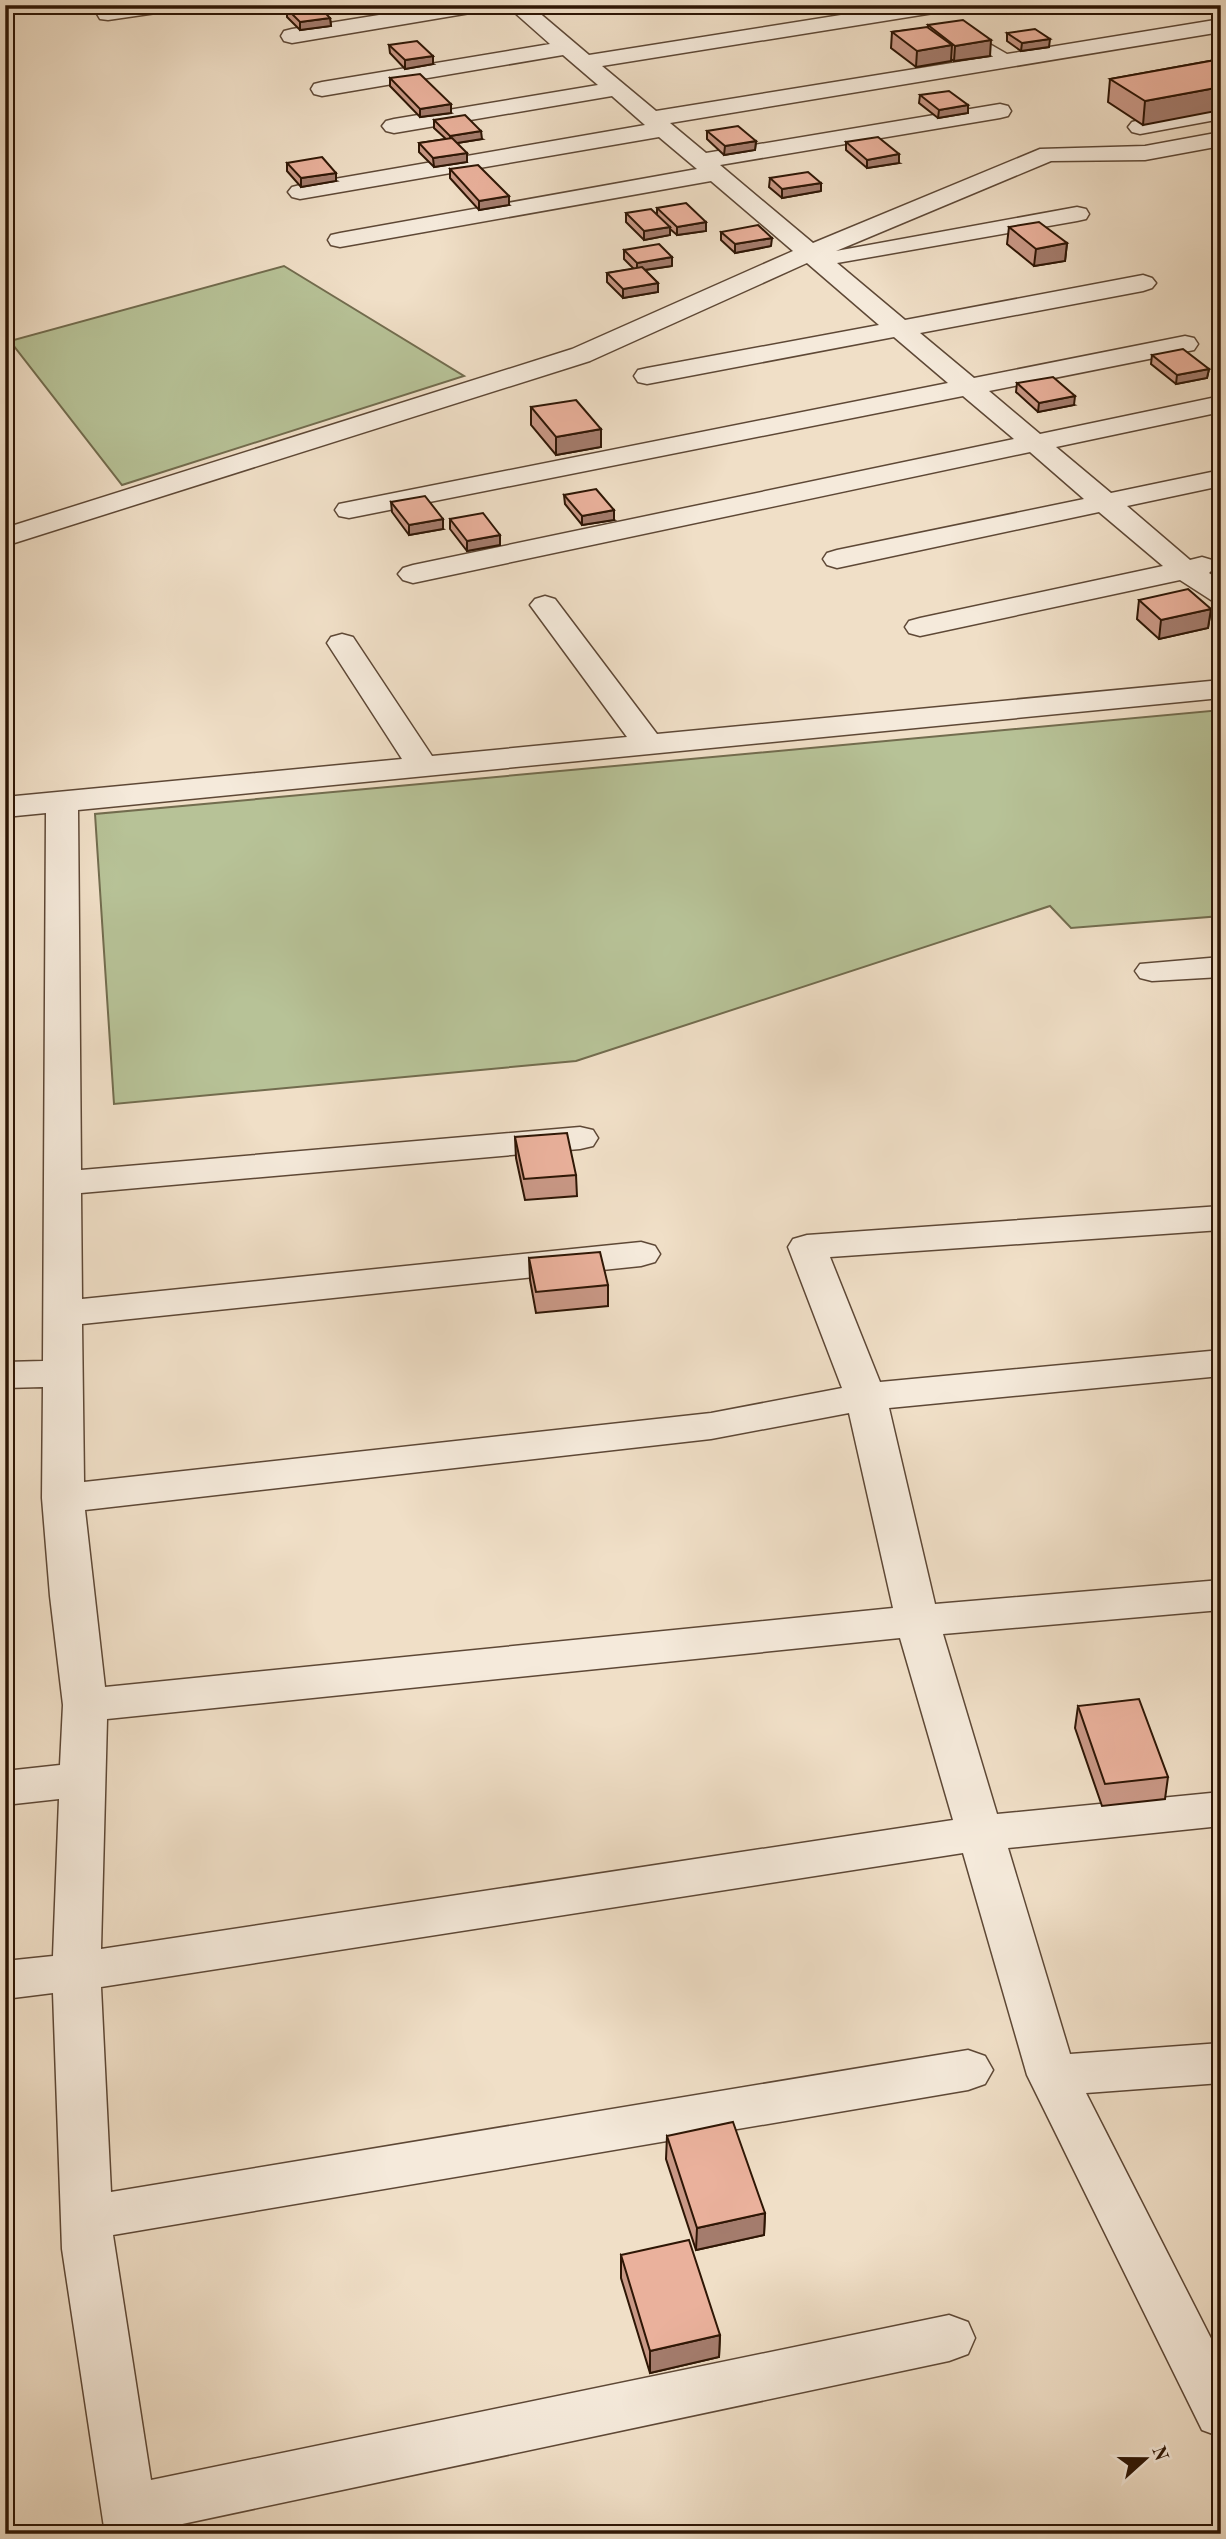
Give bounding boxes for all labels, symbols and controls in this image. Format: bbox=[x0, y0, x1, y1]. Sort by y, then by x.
north arrow bbox=[1110, 2424, 1180, 2494]
text: N bbox=[1147, 2444, 1170, 2464]

